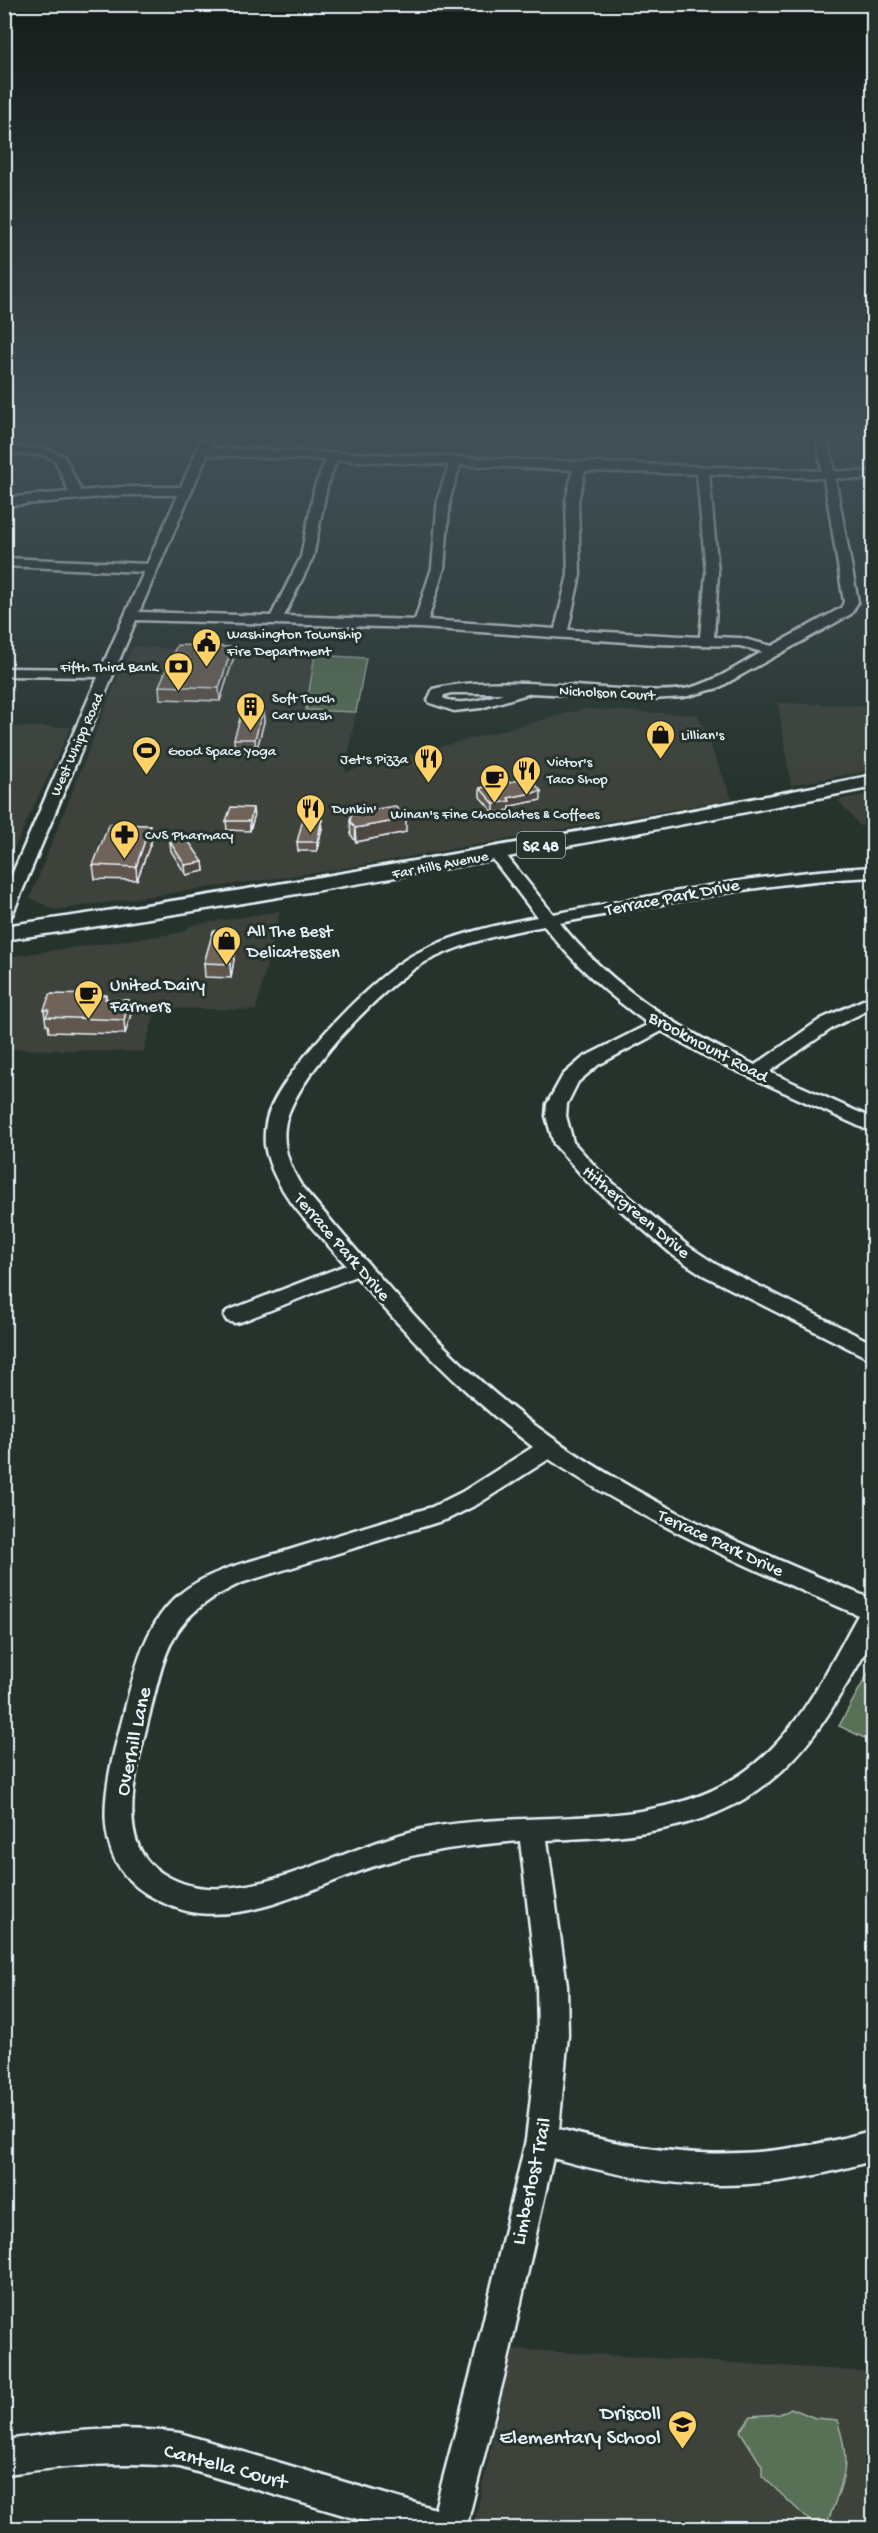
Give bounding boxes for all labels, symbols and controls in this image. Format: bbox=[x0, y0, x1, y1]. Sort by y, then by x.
public building icon: Washington Township Fire Department bbox=[190, 626, 222, 668]
place label: Washington Township Fire Department bbox=[226, 626, 362, 661]
bank icon: Fifth Third Bank bbox=[163, 650, 195, 692]
place label: Fifth Third Bank bbox=[59, 659, 159, 677]
street label: Nicholson Court bbox=[559, 683, 657, 706]
street label: West Whipp Road bbox=[47, 689, 109, 799]
building icon: Soft Touch Car Wash bbox=[235, 690, 267, 732]
place label: Soft Touch Car Wash bbox=[272, 690, 335, 725]
shop icon: Lillian's bbox=[644, 718, 676, 760]
place label: Lillian's bbox=[681, 727, 725, 745]
sports icon: Good Space Yoga bbox=[131, 734, 163, 776]
restaurant icon: Jet's Pizza bbox=[413, 742, 445, 784]
place label: Good Space Yoga bbox=[168, 743, 277, 761]
place label: Jet's Pizza bbox=[340, 751, 409, 769]
restaurant icon: Victor's Taco Shop bbox=[510, 754, 542, 796]
place label: Victor's Taco Shop bbox=[546, 754, 608, 789]
cafe icon: Winan's Fine Chocolates & Coffees bbox=[479, 762, 511, 804]
restaurant icon: Dunkin' bbox=[295, 792, 327, 834]
place label: Dunkin' bbox=[331, 801, 377, 819]
place label: Winan's Fine Chocolates & Coffees bbox=[391, 806, 600, 824]
pharmacy icon: CVS Pharmacy bbox=[108, 818, 140, 860]
place label: CVS Pharmacy bbox=[145, 827, 234, 845]
road number: SR 48 bbox=[517, 832, 565, 858]
street label: Far Hills Avenue bbox=[390, 848, 490, 884]
street label: Terrace Park Drive bbox=[603, 875, 742, 922]
place label: All The Best Delicatessen bbox=[246, 922, 340, 964]
shop icon: All The Best Delicatessen bbox=[210, 924, 242, 966]
place label: United Dairy Farmers bbox=[109, 976, 205, 1018]
cafe icon: United Dairy Farmers bbox=[73, 978, 105, 1020]
street label: Brookmount Road bbox=[644, 1007, 772, 1089]
street label: Hithergreen Drive bbox=[577, 1162, 694, 1265]
street label: Terrace Park Drive bbox=[288, 1189, 394, 1307]
street label: Terrace Park Drive bbox=[653, 1505, 787, 1583]
street label: Overhill Lane bbox=[112, 1684, 159, 1798]
street label: Limberlost Trail bbox=[508, 2116, 559, 2248]
place label: Driscoll Elementary School bbox=[499, 2403, 661, 2452]
school or university icon: Driscoll Elementary School bbox=[666, 2408, 698, 2450]
street label: Cantella Court bbox=[161, 2440, 292, 2497]

